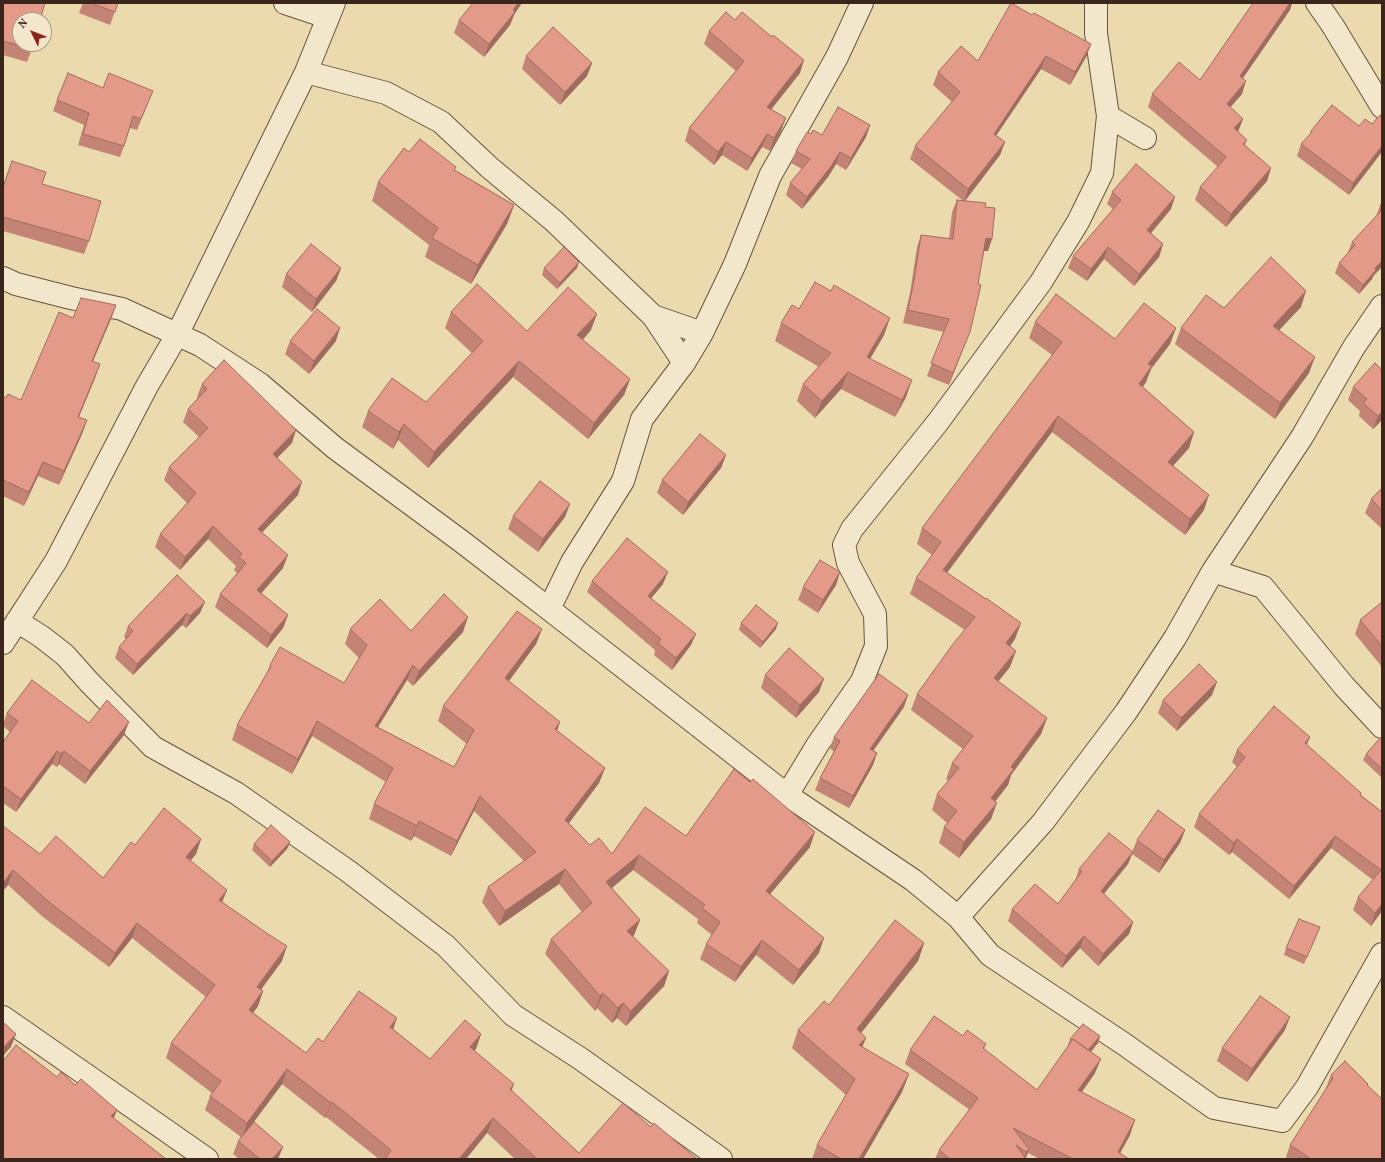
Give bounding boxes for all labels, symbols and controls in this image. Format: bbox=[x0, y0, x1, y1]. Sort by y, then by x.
north arrow bbox=[12, 12, 52, 52]
text: N bbox=[15, 16, 32, 32]

